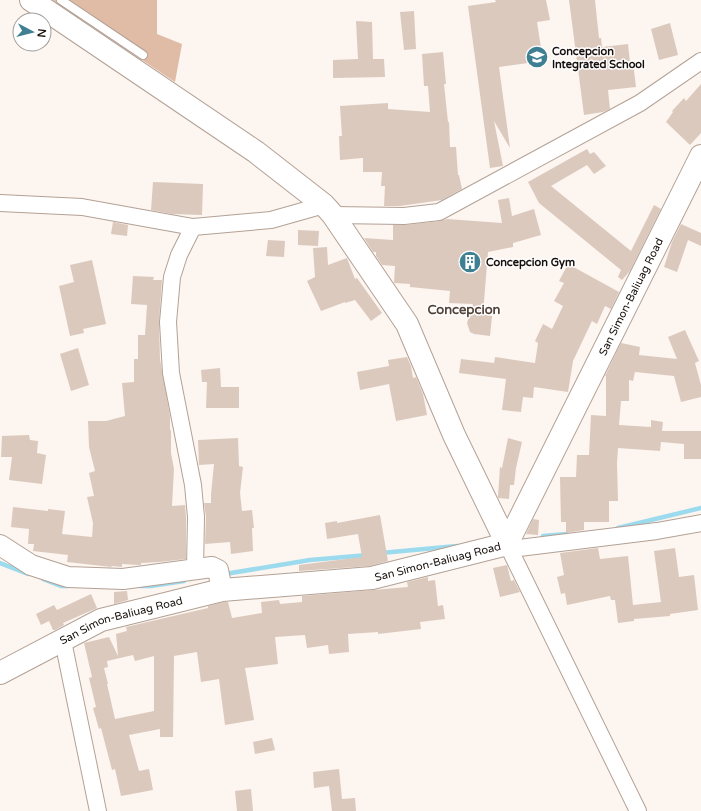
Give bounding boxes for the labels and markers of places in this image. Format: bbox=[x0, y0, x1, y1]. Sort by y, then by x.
school or university icon: Concepcion Integrated School bbox=[524, 44, 550, 70]
place label: Concepcion Integrated School bbox=[552, 45, 645, 72]
building icon: Concepcion Gym bbox=[457, 249, 483, 275]
place label: Concepcion Gym bbox=[486, 256, 575, 270]

